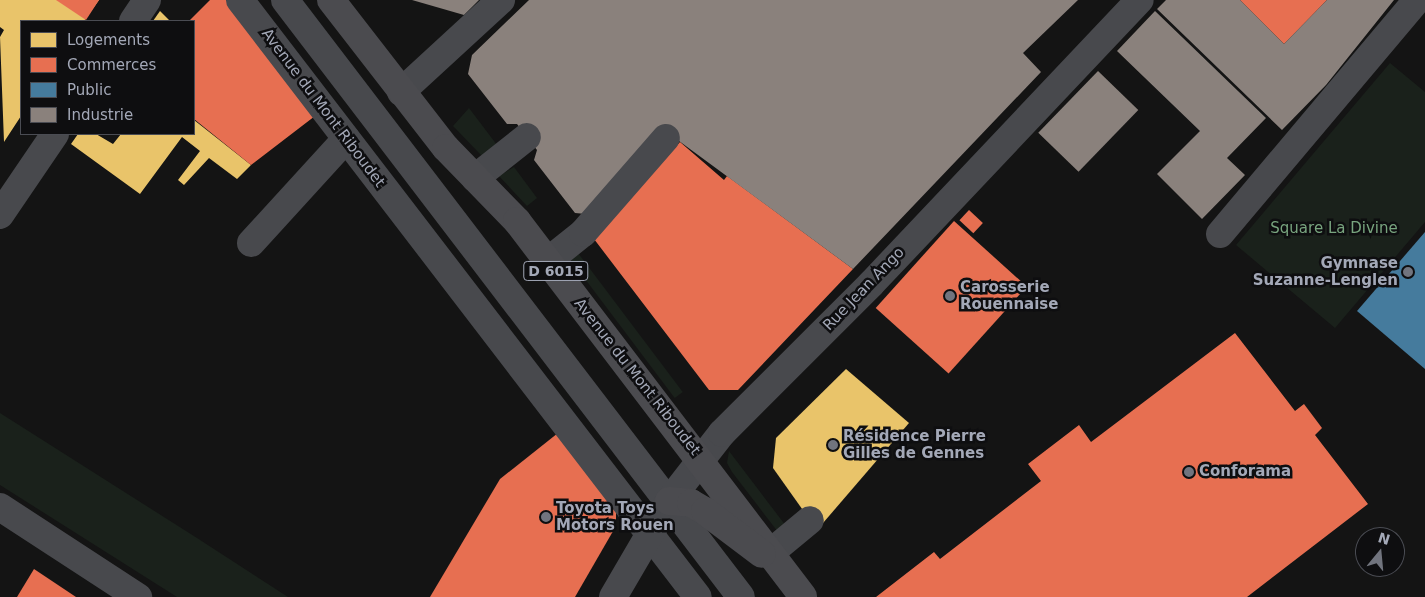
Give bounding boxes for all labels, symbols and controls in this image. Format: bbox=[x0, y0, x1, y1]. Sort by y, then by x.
legend bbox=[20, 20, 195, 135]
street label: Avenue du Mont Riboudet bbox=[257, 25, 389, 191]
text: Logements bbox=[67, 31, 150, 49]
text: Commerces bbox=[67, 56, 156, 74]
text: Public bbox=[67, 81, 111, 99]
text: Industrie bbox=[67, 106, 133, 124]
park label: Square La Divine bbox=[1270, 220, 1398, 238]
street label: Rue Jean Ango bbox=[820, 244, 908, 334]
place label: Gymnase Suzanne-Lenglen bbox=[1253, 254, 1398, 289]
road number: D 6015 bbox=[522, 260, 590, 282]
marker: Gymnase Suzanne-Lenglen bbox=[1402, 266, 1414, 278]
place label: Carosserie Rouennaise bbox=[960, 278, 1058, 313]
marker: Carosserie Rouennaise bbox=[944, 290, 956, 302]
street label: Avenue du Mont Riboudet bbox=[570, 295, 704, 459]
place label: Résidence Pierre Gilles de Gennes bbox=[843, 427, 986, 462]
marker: Résidence Pierre Gilles de Gennes bbox=[827, 439, 839, 451]
place label: Conforama bbox=[1199, 463, 1291, 481]
marker: Conforama bbox=[1183, 466, 1195, 478]
place label: Toyota Toys Motors Rouen bbox=[556, 499, 674, 534]
marker: Toyota Toys Motors Rouen bbox=[540, 511, 552, 523]
north arrow bbox=[1355, 527, 1405, 577]
text: N bbox=[1376, 529, 1392, 548]

